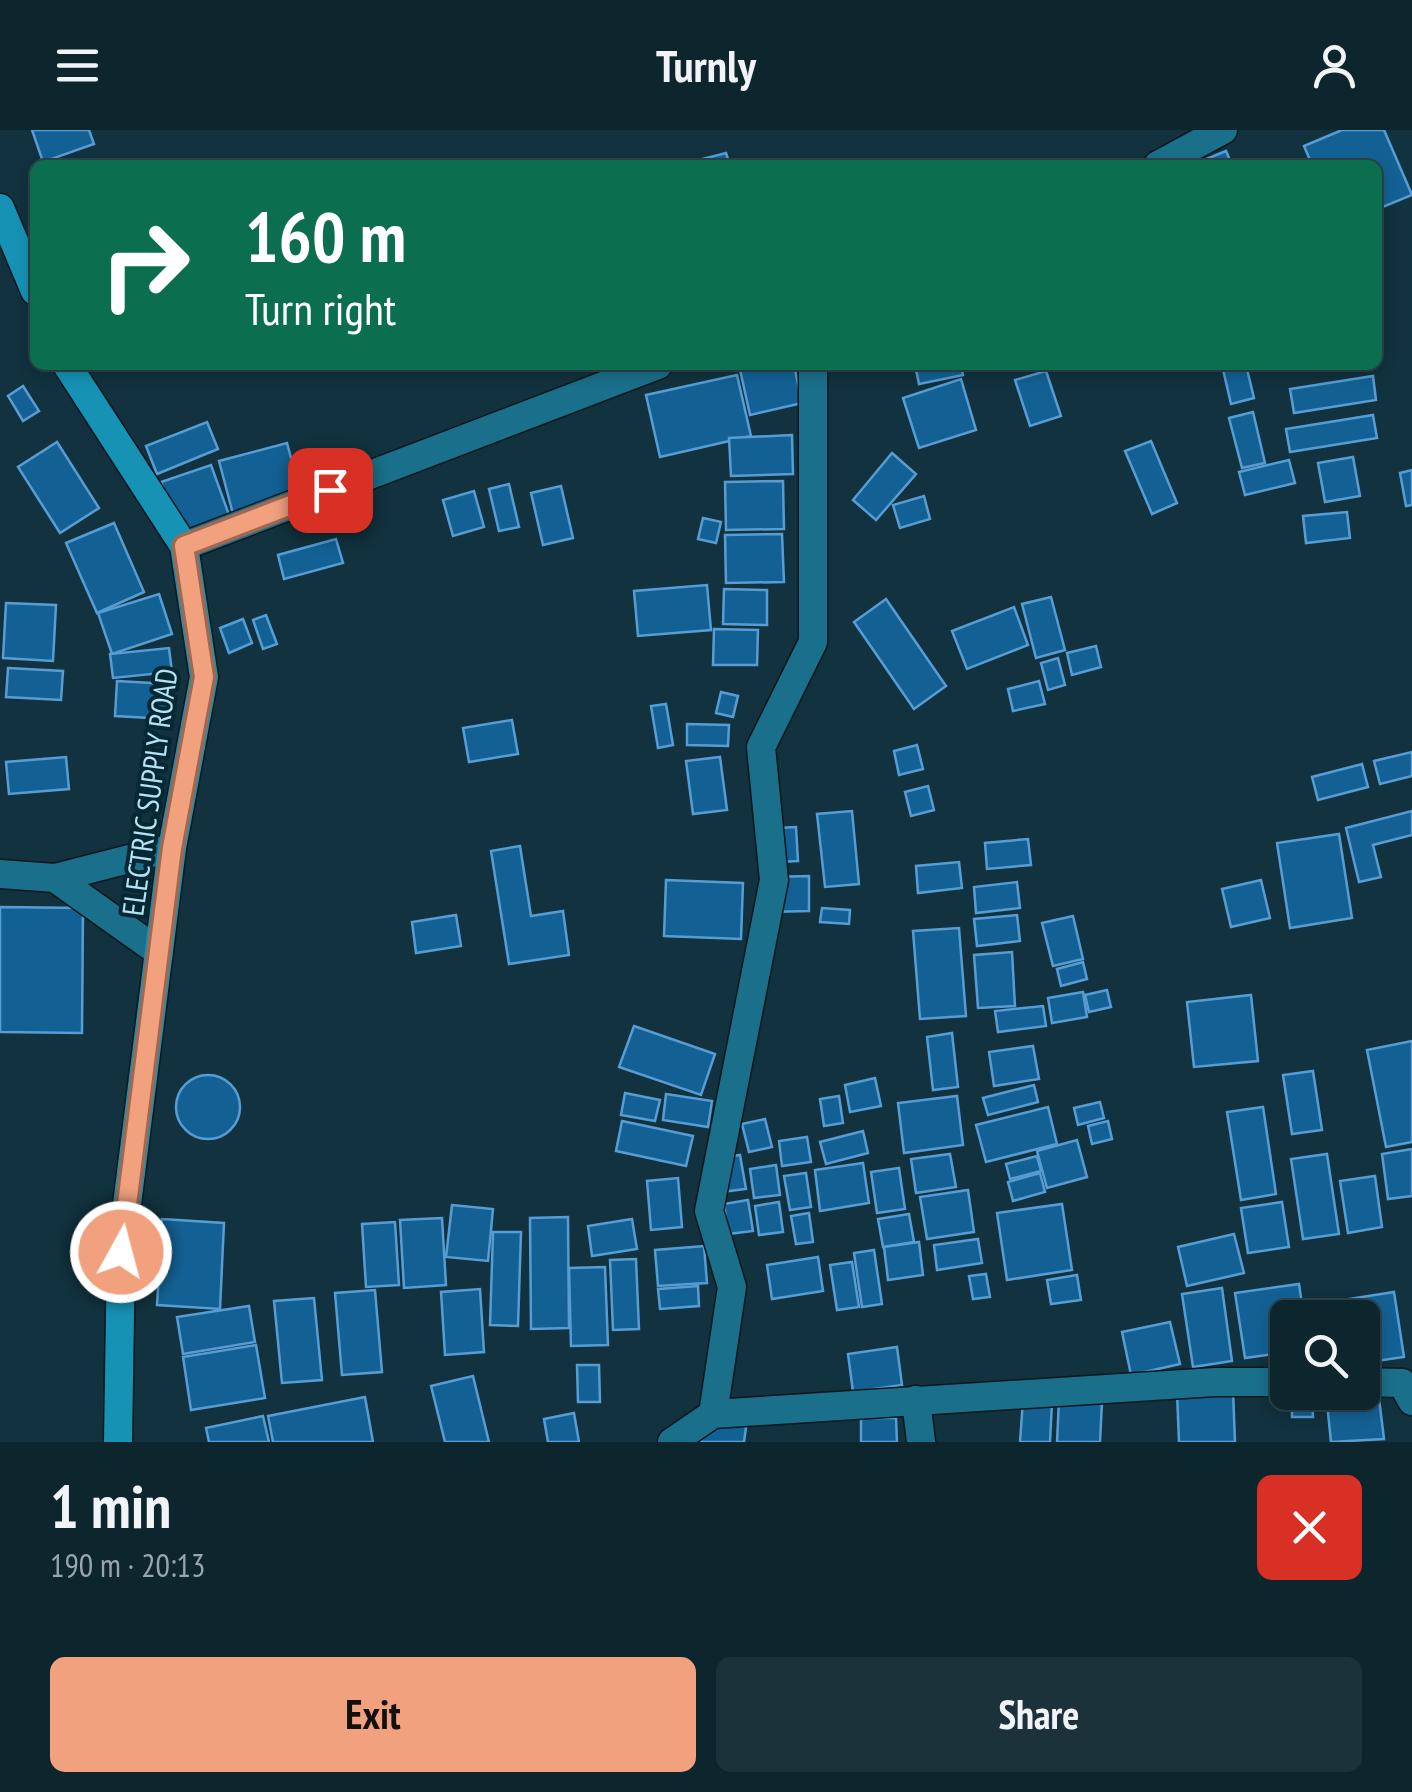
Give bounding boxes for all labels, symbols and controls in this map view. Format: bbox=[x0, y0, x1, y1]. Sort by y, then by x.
text: Turnly bbox=[656, 36, 756, 94]
icon: menu bbox=[50, 38, 105, 93]
icon: person bbox=[1307, 38, 1362, 93]
text: 160 m bbox=[245, 191, 406, 281]
icon: right bbox=[80, 200, 210, 330]
text: Turn right bbox=[245, 279, 396, 337]
pin bbox=[288, 448, 373, 533]
icon: arrive bbox=[303, 463, 358, 518]
street label: ELECTRIC SUPPLY ROAD bbox=[112, 666, 186, 918]
position arrow bbox=[69, 1200, 173, 1304]
map controls bbox=[1270, 1300, 1380, 1410]
button: search bbox=[1270, 1300, 1380, 1410]
text: 1 min bbox=[50, 1467, 171, 1545]
button: close bbox=[1257, 1475, 1362, 1580]
text: 190 m · 20:13 bbox=[50, 1544, 205, 1586]
button: Exit bbox=[50, 1657, 696, 1772]
button: Share bbox=[716, 1657, 1362, 1772]

